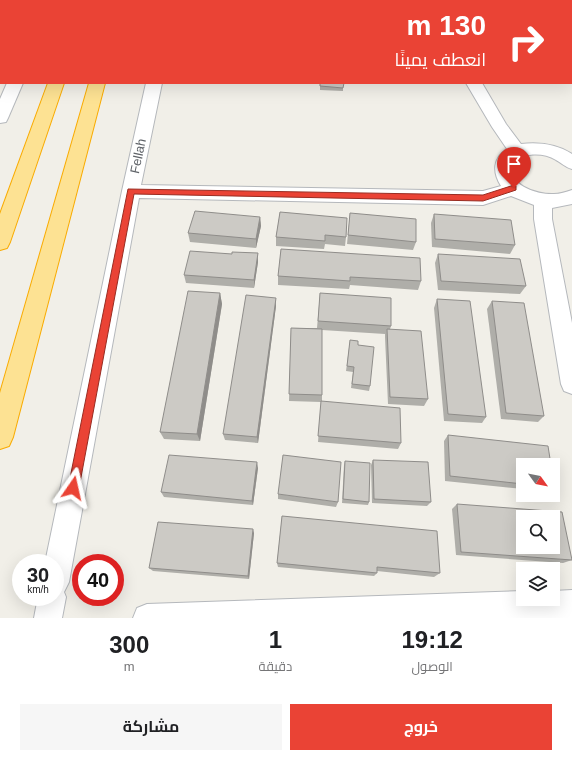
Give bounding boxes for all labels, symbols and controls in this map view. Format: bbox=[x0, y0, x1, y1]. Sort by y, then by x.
text: 130 m bbox=[407, 10, 486, 41]
icon: right bbox=[500, 16, 552, 68]
text: انعطف يمينًا bbox=[395, 50, 486, 70]
street label: Fellah bbox=[127, 137, 149, 175]
pin bbox=[497, 147, 531, 188]
icon: arrive bbox=[503, 153, 525, 175]
north arrow bbox=[516, 458, 560, 502]
map controls bbox=[516, 458, 560, 606]
position arrow bbox=[52, 467, 94, 509]
button: search bbox=[516, 510, 560, 554]
speed limit sign: 40 bbox=[72, 554, 124, 606]
button: layers bbox=[516, 562, 560, 606]
text: 30 bbox=[27, 564, 49, 586]
text: km/h bbox=[27, 584, 49, 595]
text: 1 bbox=[269, 626, 282, 653]
text: 19:12 bbox=[401, 626, 463, 653]
text: 300 bbox=[109, 631, 149, 658]
text: m bbox=[124, 659, 135, 674]
text: دقيقة bbox=[258, 659, 292, 674]
text: الوصول bbox=[411, 659, 453, 674]
button: مشاركة bbox=[20, 704, 282, 750]
button: خروج bbox=[290, 704, 552, 750]

